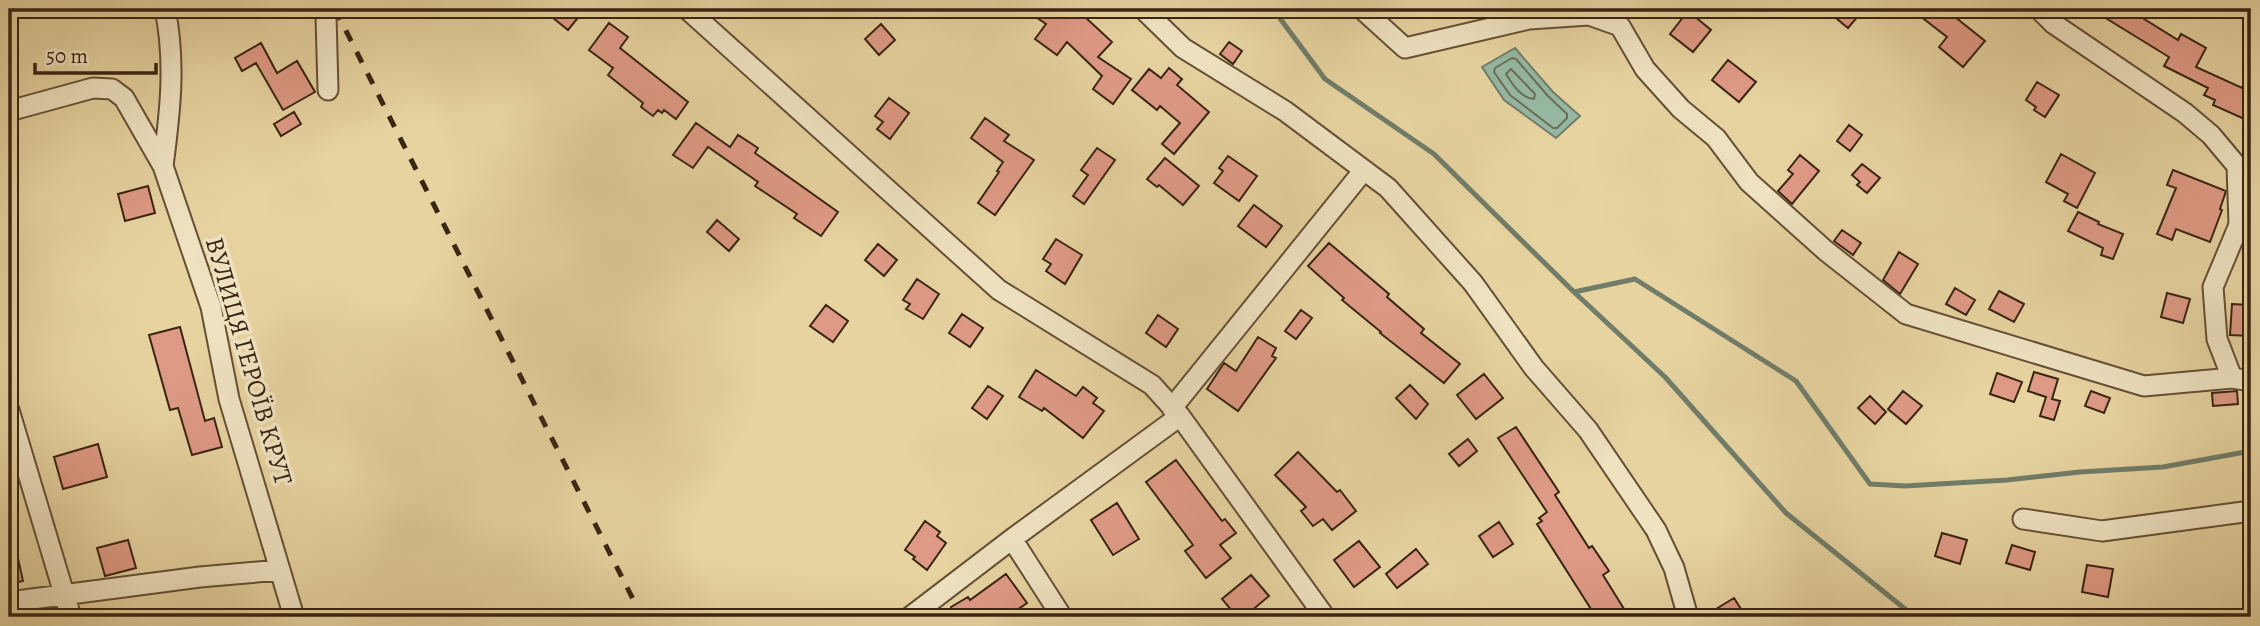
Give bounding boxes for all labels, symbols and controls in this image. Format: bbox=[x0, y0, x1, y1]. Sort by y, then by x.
scale bar bbox=[35, 32, 156, 76]
text: 50 m bbox=[46, 42, 88, 70]
street label: ВУЛИЦЯ ГЕРОЇВ КРУТ bbox=[197, 233, 301, 489]

